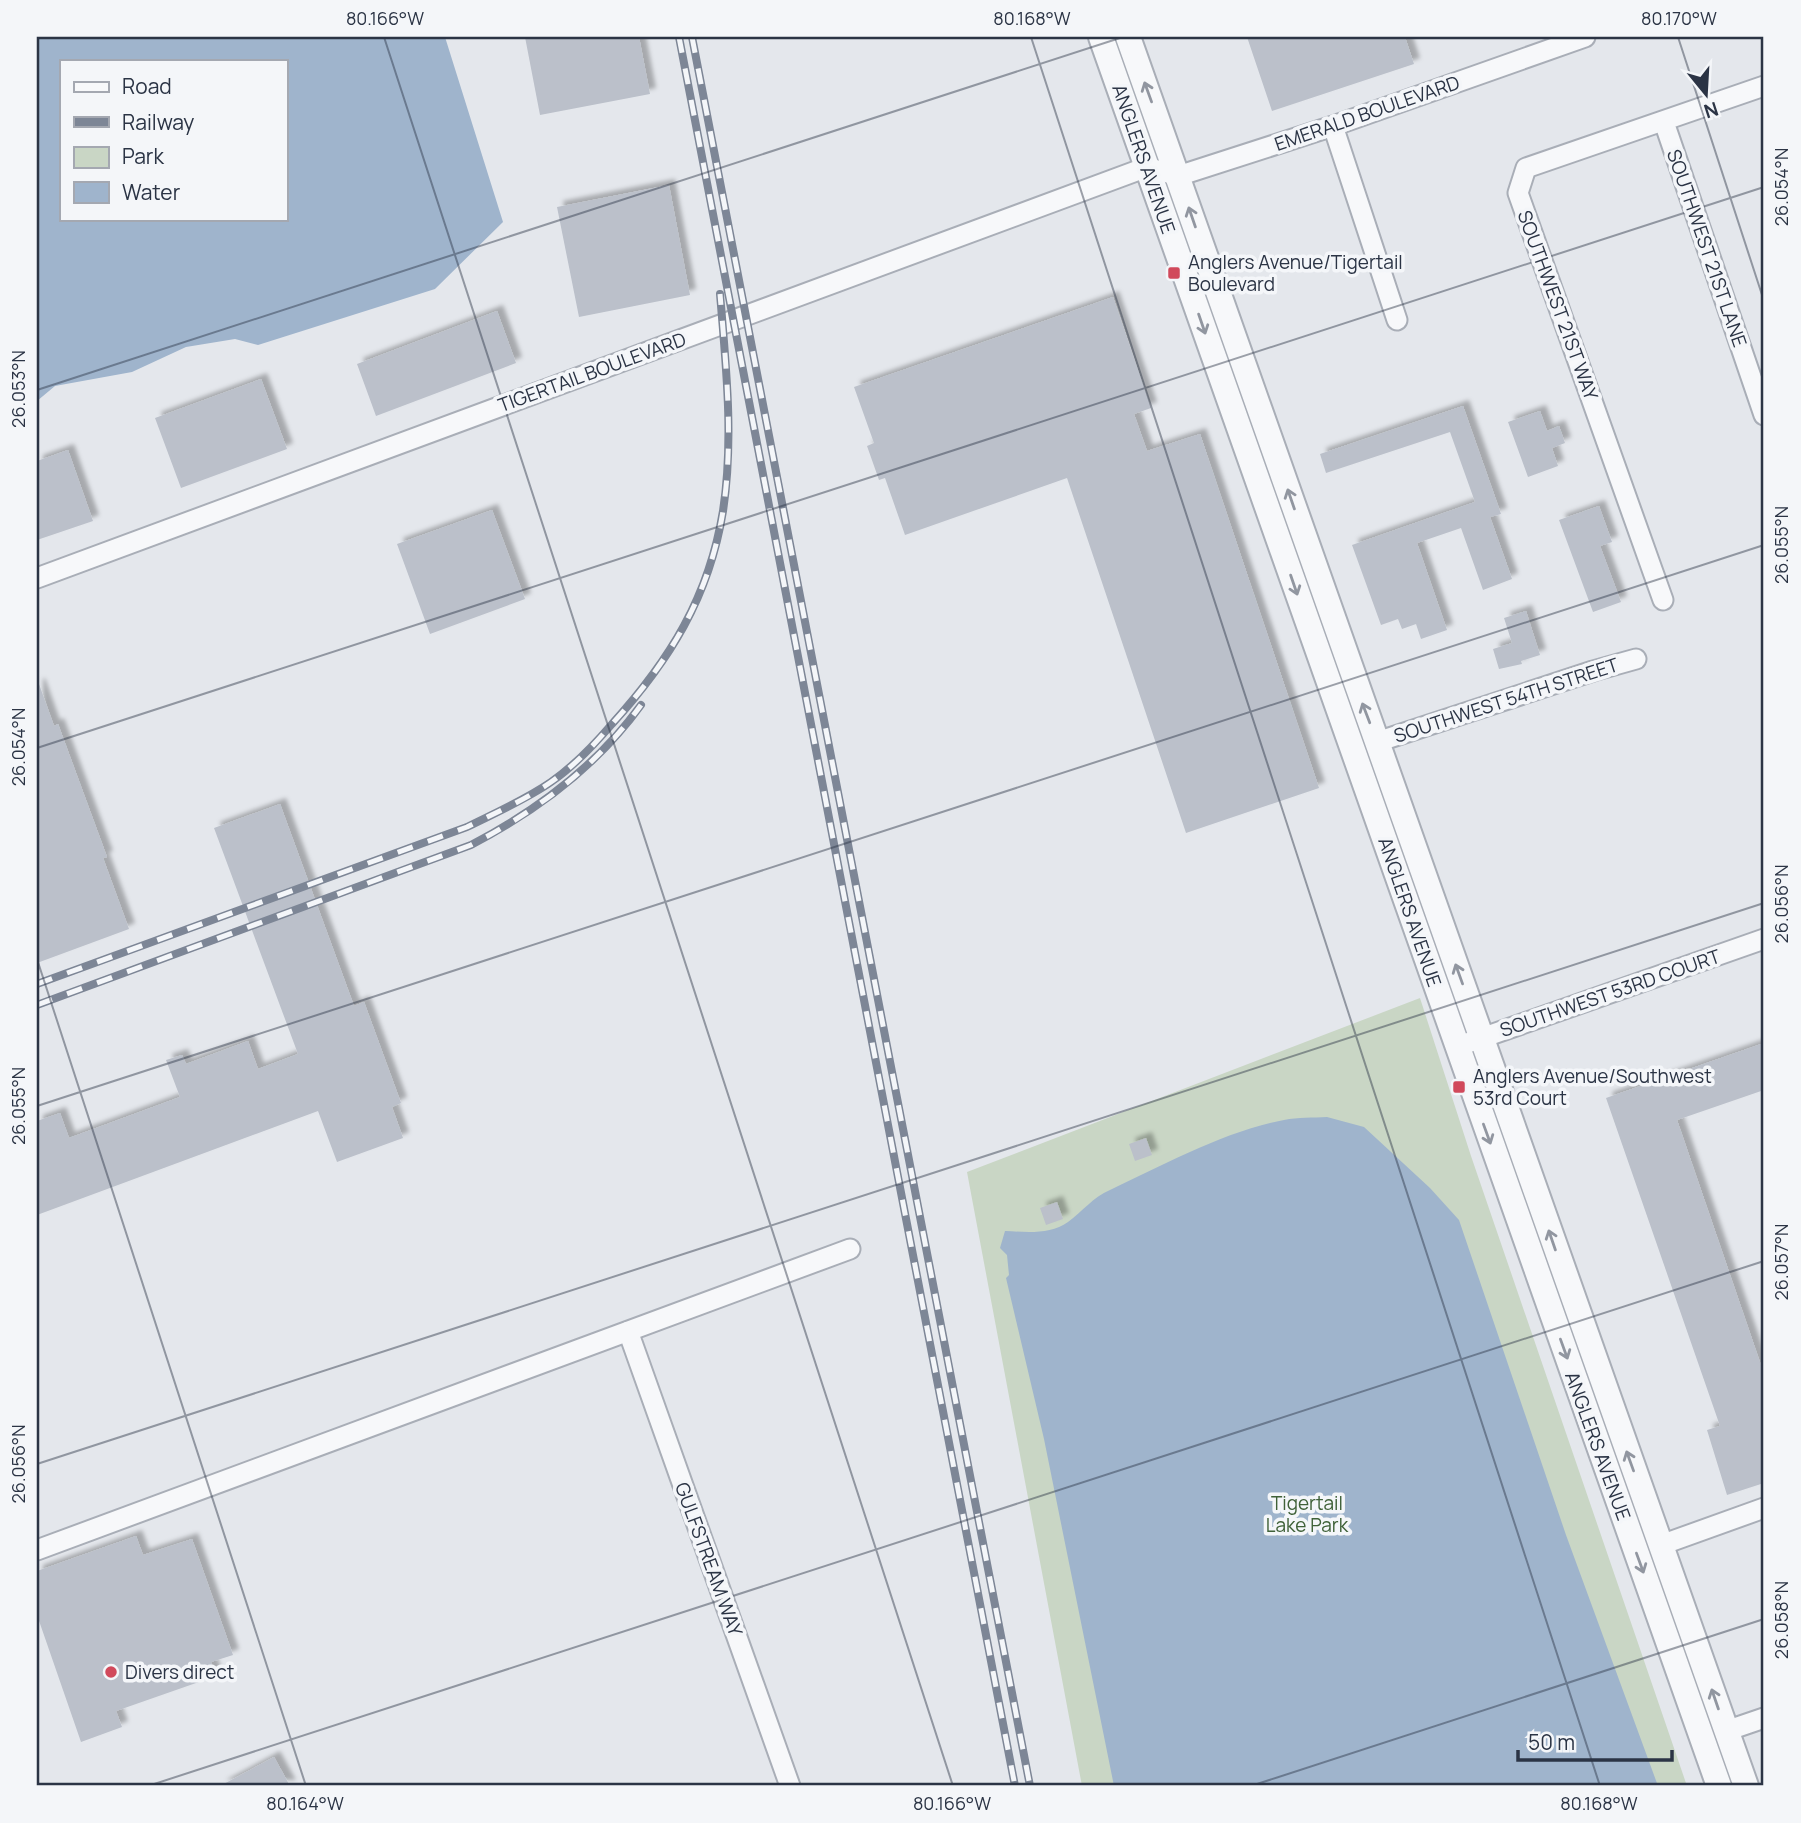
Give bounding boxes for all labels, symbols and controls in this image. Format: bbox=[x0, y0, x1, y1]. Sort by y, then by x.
text: 80.166°W bbox=[346, 6, 424, 30]
text: 80.168°W bbox=[993, 6, 1071, 30]
text: 80.170°W bbox=[1641, 6, 1717, 30]
legend bbox=[60, 60, 287, 220]
north arrow bbox=[1672, 60, 1742, 130]
street label: EMERALD BOULEVARD bbox=[1271, 69, 1463, 157]
text: Road bbox=[122, 72, 172, 100]
street label: ANGLERS AVENUE bbox=[1106, 81, 1182, 237]
one-way arrow bbox=[1141, 82, 1153, 104]
text: N bbox=[1701, 96, 1722, 125]
text: Railway bbox=[122, 108, 194, 136]
text: Park bbox=[122, 142, 164, 170]
street label: SOUTHWEST 21ST LANE bbox=[1661, 146, 1753, 350]
text: 26.054°N bbox=[1769, 148, 1793, 226]
text: Water bbox=[122, 178, 181, 206]
one-way arrow bbox=[1185, 207, 1197, 229]
street label: SOUTHWEST 21ST WAY bbox=[1512, 207, 1605, 404]
place label: Anglers Avenue/Tigertail Boulevard bbox=[1188, 249, 1403, 297]
marker: Anglers Avenue/Tigertail Boulevard bbox=[1166, 265, 1182, 281]
one-way arrow bbox=[1197, 313, 1209, 335]
street label: TIGERTAIL BOULEVARD bbox=[494, 326, 690, 418]
text: 26.053°N bbox=[6, 350, 30, 428]
one-way arrow bbox=[1284, 488, 1296, 510]
text: 26.055°N bbox=[1769, 506, 1793, 584]
one-way arrow bbox=[1289, 573, 1301, 595]
street label: SOUTHWEST 54TH STREET bbox=[1390, 651, 1622, 749]
one-way arrow bbox=[1359, 703, 1372, 725]
text: 26.054°N bbox=[6, 708, 30, 786]
street label: ANGLERS AVENUE bbox=[1372, 834, 1448, 990]
text: 26.056°N bbox=[1769, 865, 1793, 943]
street label: SOUTHWEST 53RD COURT bbox=[1496, 943, 1724, 1043]
one-way arrow bbox=[1452, 963, 1464, 985]
place label: Anglers Avenue/Southwest 53rd Court bbox=[1473, 1063, 1712, 1111]
text: 26.055°N bbox=[6, 1067, 30, 1145]
marker: Anglers Avenue/Southwest 53rd Court bbox=[1451, 1079, 1467, 1095]
one-way arrow bbox=[1482, 1123, 1495, 1145]
text: 26.057°N bbox=[1769, 1224, 1793, 1300]
one-way arrow bbox=[1545, 1229, 1558, 1251]
one-way arrow bbox=[1558, 1337, 1571, 1359]
street label: ANGLERS AVENUE bbox=[1559, 1368, 1637, 1524]
text: 26.056°N bbox=[6, 1425, 30, 1503]
one-way arrow bbox=[1623, 1451, 1635, 1473]
street label: GULFSTREAM WAY bbox=[669, 1479, 749, 1640]
park label: Tigertail Lake Park bbox=[1266, 1490, 1349, 1538]
one-way arrow bbox=[1635, 1551, 1647, 1573]
text: 26.058°N bbox=[1769, 1581, 1793, 1659]
place label: Divers direct bbox=[125, 1659, 234, 1685]
marker: Divers direct bbox=[103, 1664, 119, 1680]
one-way arrow bbox=[1708, 1688, 1720, 1710]
scale bar bbox=[1518, 1718, 1672, 1762]
text: 50 m bbox=[1528, 1728, 1575, 1756]
text: 80.164°W bbox=[266, 1791, 344, 1815]
text: 80.166°W bbox=[913, 1791, 991, 1815]
text: 80.168°W bbox=[1560, 1791, 1638, 1815]

